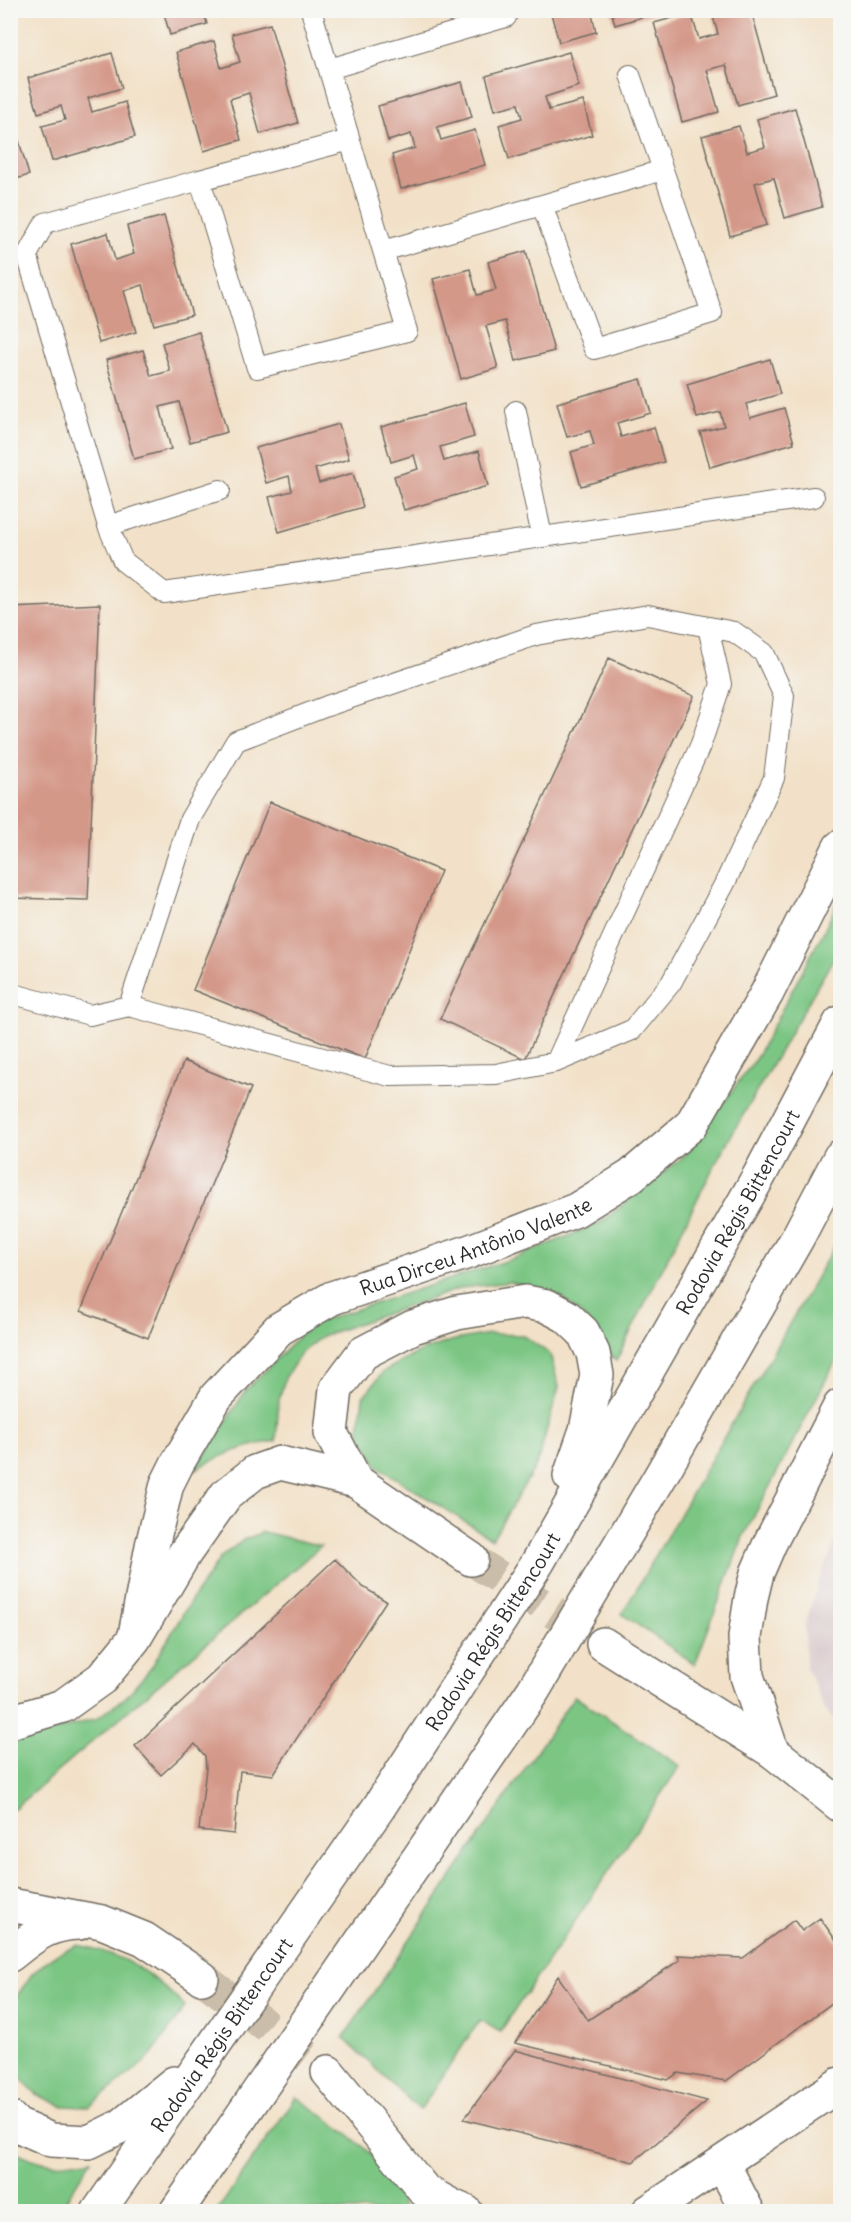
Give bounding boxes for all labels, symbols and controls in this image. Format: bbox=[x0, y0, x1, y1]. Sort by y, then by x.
street label: Rodovia Régis Bittencourt bbox=[670, 1105, 805, 1319]
street label: Rua Dirceu Antônio Valente bbox=[356, 1191, 596, 1300]
street label: Rodovia Régis Bittencourt bbox=[419, 1527, 565, 1735]
street label: Rodovia Régis Bittencourt bbox=[145, 1932, 297, 2137]

